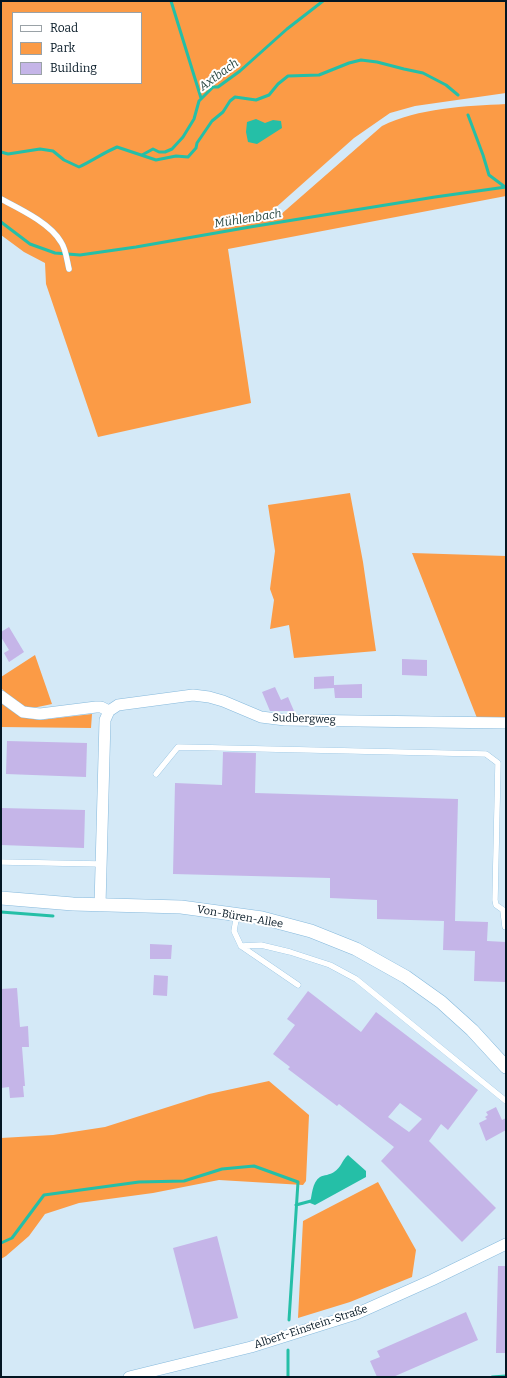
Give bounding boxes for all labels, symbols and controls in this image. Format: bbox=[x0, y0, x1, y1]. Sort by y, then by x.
legend bbox=[12, 12, 142, 84]
text: Road bbox=[50, 21, 78, 35]
text: Park bbox=[50, 41, 75, 55]
water label: Axtbach bbox=[197, 56, 241, 94]
text: Building bbox=[50, 61, 97, 75]
water label: Mühlenbach bbox=[213, 207, 283, 231]
street label: Sudbergweg bbox=[272, 711, 336, 727]
street label: Von-Büren-Allee bbox=[196, 903, 284, 931]
street label: Albert-Einstein-Straße bbox=[253, 1302, 369, 1352]

